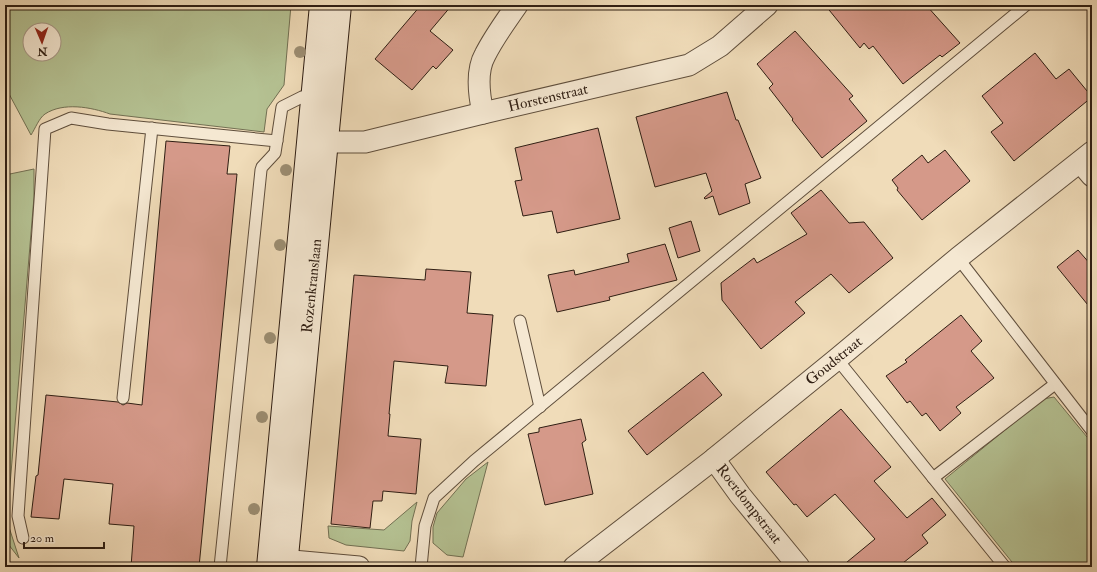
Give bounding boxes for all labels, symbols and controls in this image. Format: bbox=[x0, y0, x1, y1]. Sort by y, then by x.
north arrow bbox=[22, 22, 62, 62]
text: N bbox=[36, 45, 48, 58]
street label: Horstenstraat bbox=[506, 80, 590, 116]
street label: Rozenkranslaan bbox=[298, 238, 326, 334]
street label: Goudstraat bbox=[802, 332, 866, 390]
street label: Roerdompstraat bbox=[711, 460, 786, 548]
scale bar bbox=[24, 524, 104, 550]
text: 20 m bbox=[30, 531, 55, 546]

